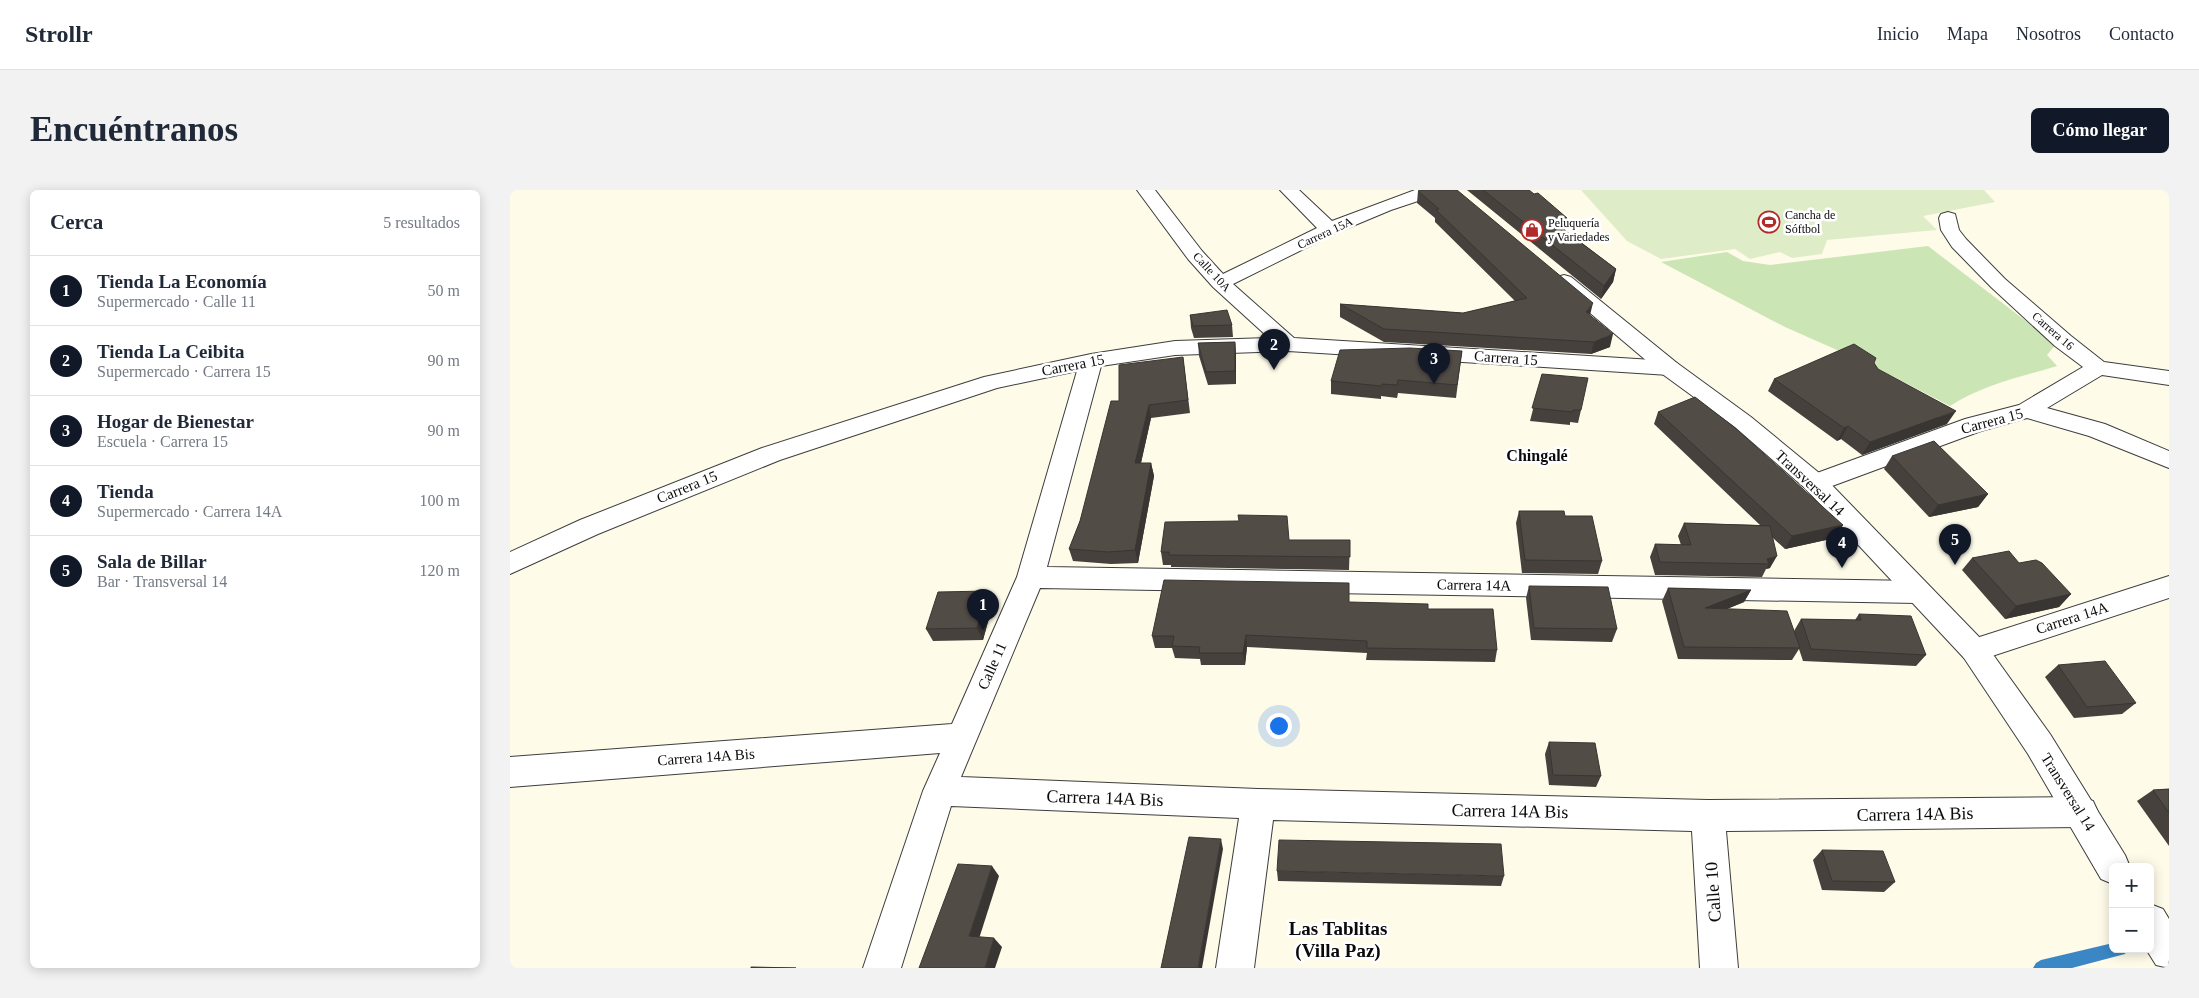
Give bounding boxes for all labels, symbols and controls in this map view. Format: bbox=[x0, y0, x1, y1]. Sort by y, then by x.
text: Strollr bbox=[25, 21, 93, 47]
text: Inicio bbox=[1877, 24, 1919, 44]
text: Mapa bbox=[1947, 24, 1988, 44]
text: Nosotros bbox=[2016, 24, 2081, 44]
text: Contacto bbox=[2109, 24, 2174, 44]
button: Cómo llegar bbox=[2031, 108, 2169, 153]
text: Encuéntranos bbox=[30, 110, 238, 149]
place label: Cancha de Sóftbol bbox=[1785, 208, 1835, 236]
text: Cerca bbox=[50, 210, 103, 234]
sports icon: Cancha de Sóftbol bbox=[1757, 210, 1781, 234]
text: 5 resultados bbox=[383, 214, 460, 231]
street label: Carrera 15A bbox=[1295, 214, 1355, 252]
place label: Peluquería y Variedades bbox=[1548, 216, 1610, 244]
shop icon: Peluquería y Variedades bbox=[1520, 218, 1544, 242]
street label: Calle 10A bbox=[1190, 249, 1234, 295]
text: Tienda La Economía bbox=[97, 271, 267, 292]
text: 1 bbox=[62, 282, 70, 299]
text: 50 m bbox=[428, 282, 460, 299]
text: Supermercado · Calle 11 bbox=[97, 293, 256, 310]
street label: Carrera 16 bbox=[2029, 309, 2077, 353]
pin: 2 bbox=[1258, 329, 1290, 370]
text: Tienda La Ceibita bbox=[97, 341, 244, 362]
pin: 3 bbox=[1418, 343, 1450, 384]
street label: Carrera 15 bbox=[1474, 348, 1538, 368]
street label: Carrera 15 bbox=[1040, 351, 1106, 379]
text: 2 bbox=[62, 352, 70, 369]
text: 90 m bbox=[428, 352, 460, 369]
text: Supermercado · Carrera 15 bbox=[97, 363, 271, 380]
street label: Carrera 15 bbox=[1959, 405, 2025, 437]
text: Hogar de Bienestar bbox=[97, 411, 254, 432]
text: 3 bbox=[62, 422, 70, 439]
text: 90 m bbox=[428, 422, 460, 439]
text: Escuela · Carrera 15 bbox=[97, 433, 228, 450]
district label: Chingalé bbox=[1506, 447, 1568, 465]
street label: Transversal 14 bbox=[1772, 447, 1848, 519]
street label: Carrera 15 bbox=[654, 468, 720, 506]
text: Tienda bbox=[97, 481, 154, 502]
text: 4 bbox=[62, 492, 70, 509]
text: 100 m bbox=[420, 492, 460, 509]
text: Supermercado · Carrera 14A bbox=[97, 503, 282, 520]
pin: 5 bbox=[1939, 524, 1971, 565]
pin: 4 bbox=[1826, 527, 1858, 568]
text: Sala de Billar bbox=[97, 551, 207, 572]
text: 5 bbox=[62, 562, 70, 579]
text: 120 m bbox=[420, 562, 460, 579]
text: Bar · Transversal 14 bbox=[97, 573, 227, 590]
street label: Carrera 14A bbox=[1437, 576, 1512, 594]
pin: 1 bbox=[967, 589, 999, 630]
street label: Carrera 14A bbox=[2034, 599, 2110, 637]
street label: Calle 11 bbox=[975, 640, 1009, 692]
your location bbox=[1266, 713, 1292, 739]
street label: Carrera 14A Bis bbox=[657, 746, 755, 768]
street label: Transversal 14 bbox=[2038, 750, 2098, 834]
street label: Carrera 14A Bis bbox=[1046, 786, 1164, 810]
street label: Carrera 14A Bis bbox=[1451, 800, 1569, 822]
street label: Carrera 14A Bis bbox=[1856, 803, 1974, 825]
street label: Calle 10 bbox=[1701, 861, 1725, 923]
map controls bbox=[2109, 863, 2154, 953]
button: + bbox=[2109, 863, 2154, 908]
button: − bbox=[2109, 908, 2154, 953]
district label: Las Tablitas (Villa Paz) bbox=[1289, 918, 1387, 962]

